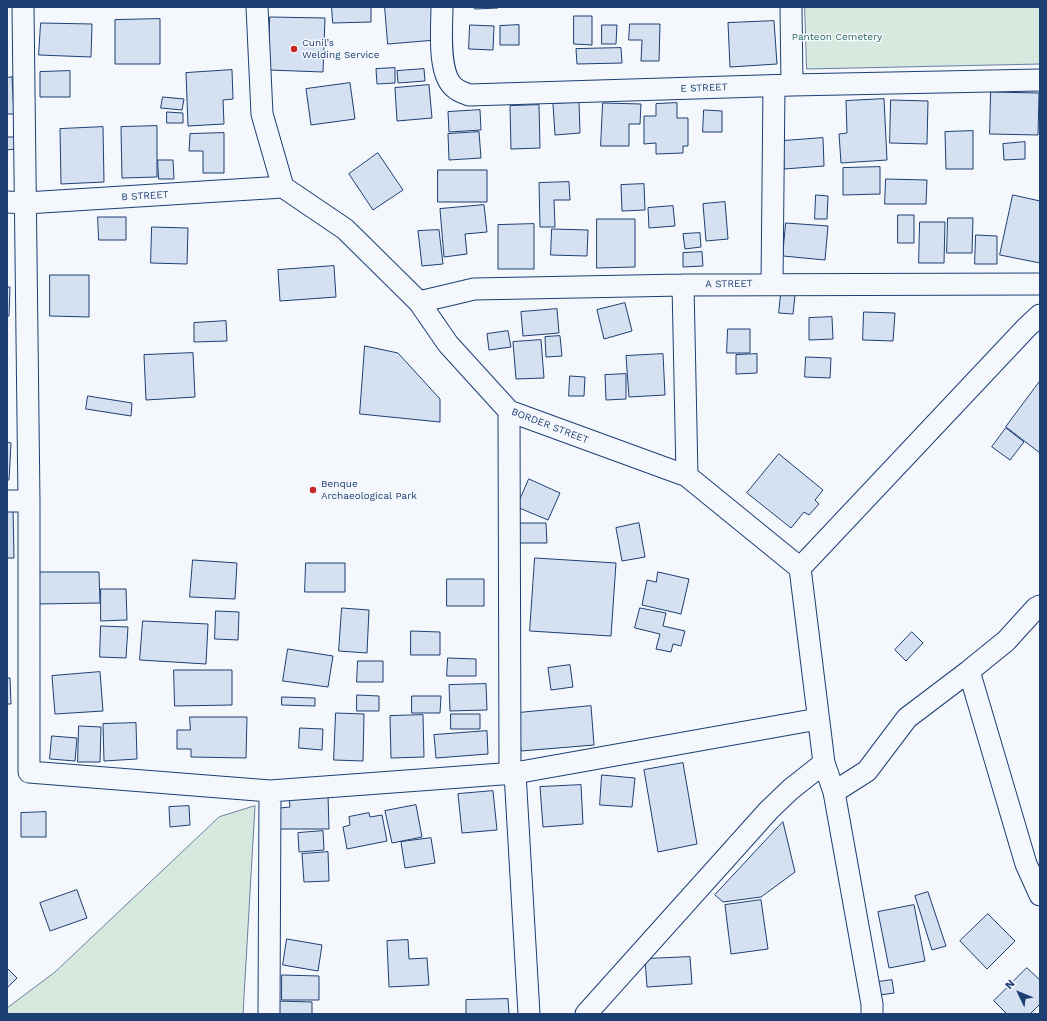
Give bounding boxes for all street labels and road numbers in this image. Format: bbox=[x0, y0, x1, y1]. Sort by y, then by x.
street label: E STREET bbox=[680, 81, 728, 95]
street label: B STREET bbox=[121, 189, 169, 203]
street label: A STREET bbox=[705, 278, 753, 290]
street label: BORDER STREET bbox=[510, 406, 590, 446]

